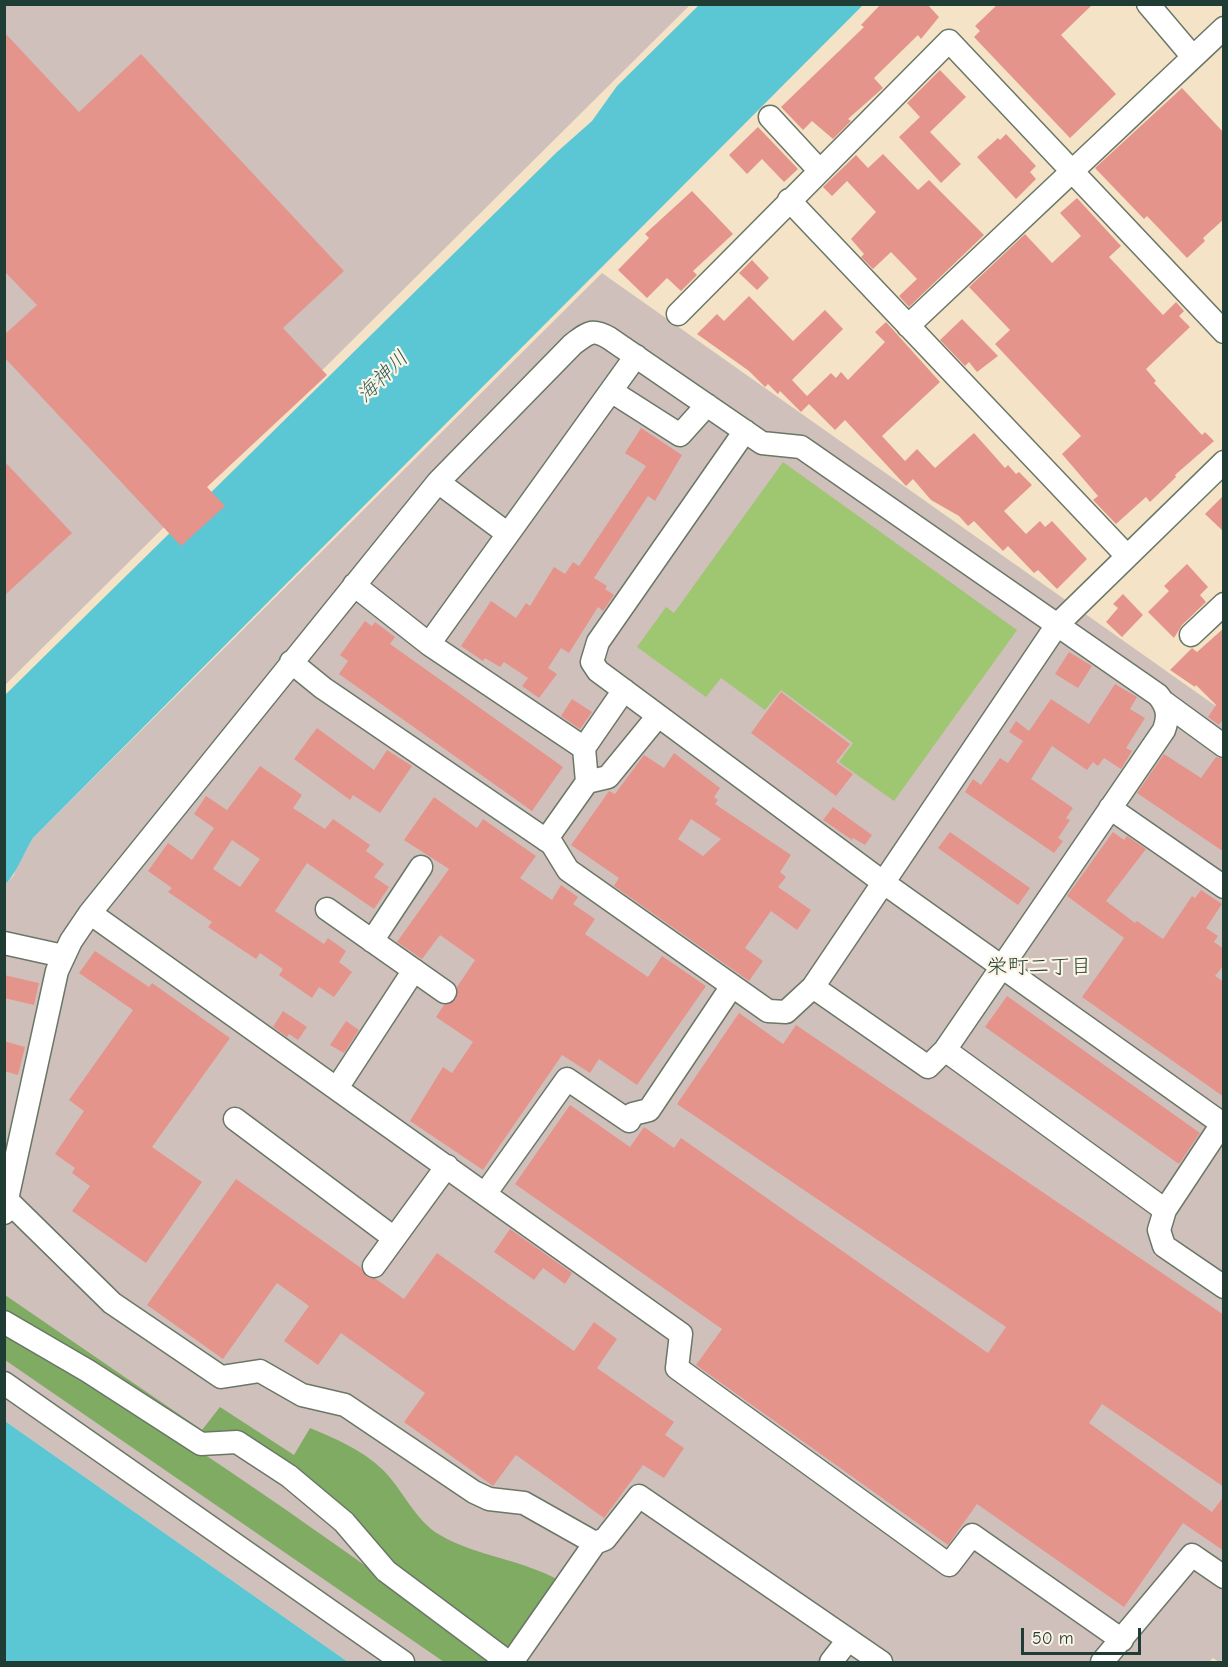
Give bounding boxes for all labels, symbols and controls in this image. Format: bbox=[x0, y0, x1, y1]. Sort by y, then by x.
water label: 海神川 bbox=[352, 346, 414, 408]
district label: 栄町二丁目 bbox=[987, 954, 1091, 980]
scale bar bbox=[1024, 1616, 1144, 1654]
text: 50 m bbox=[1032, 1628, 1074, 1649]

